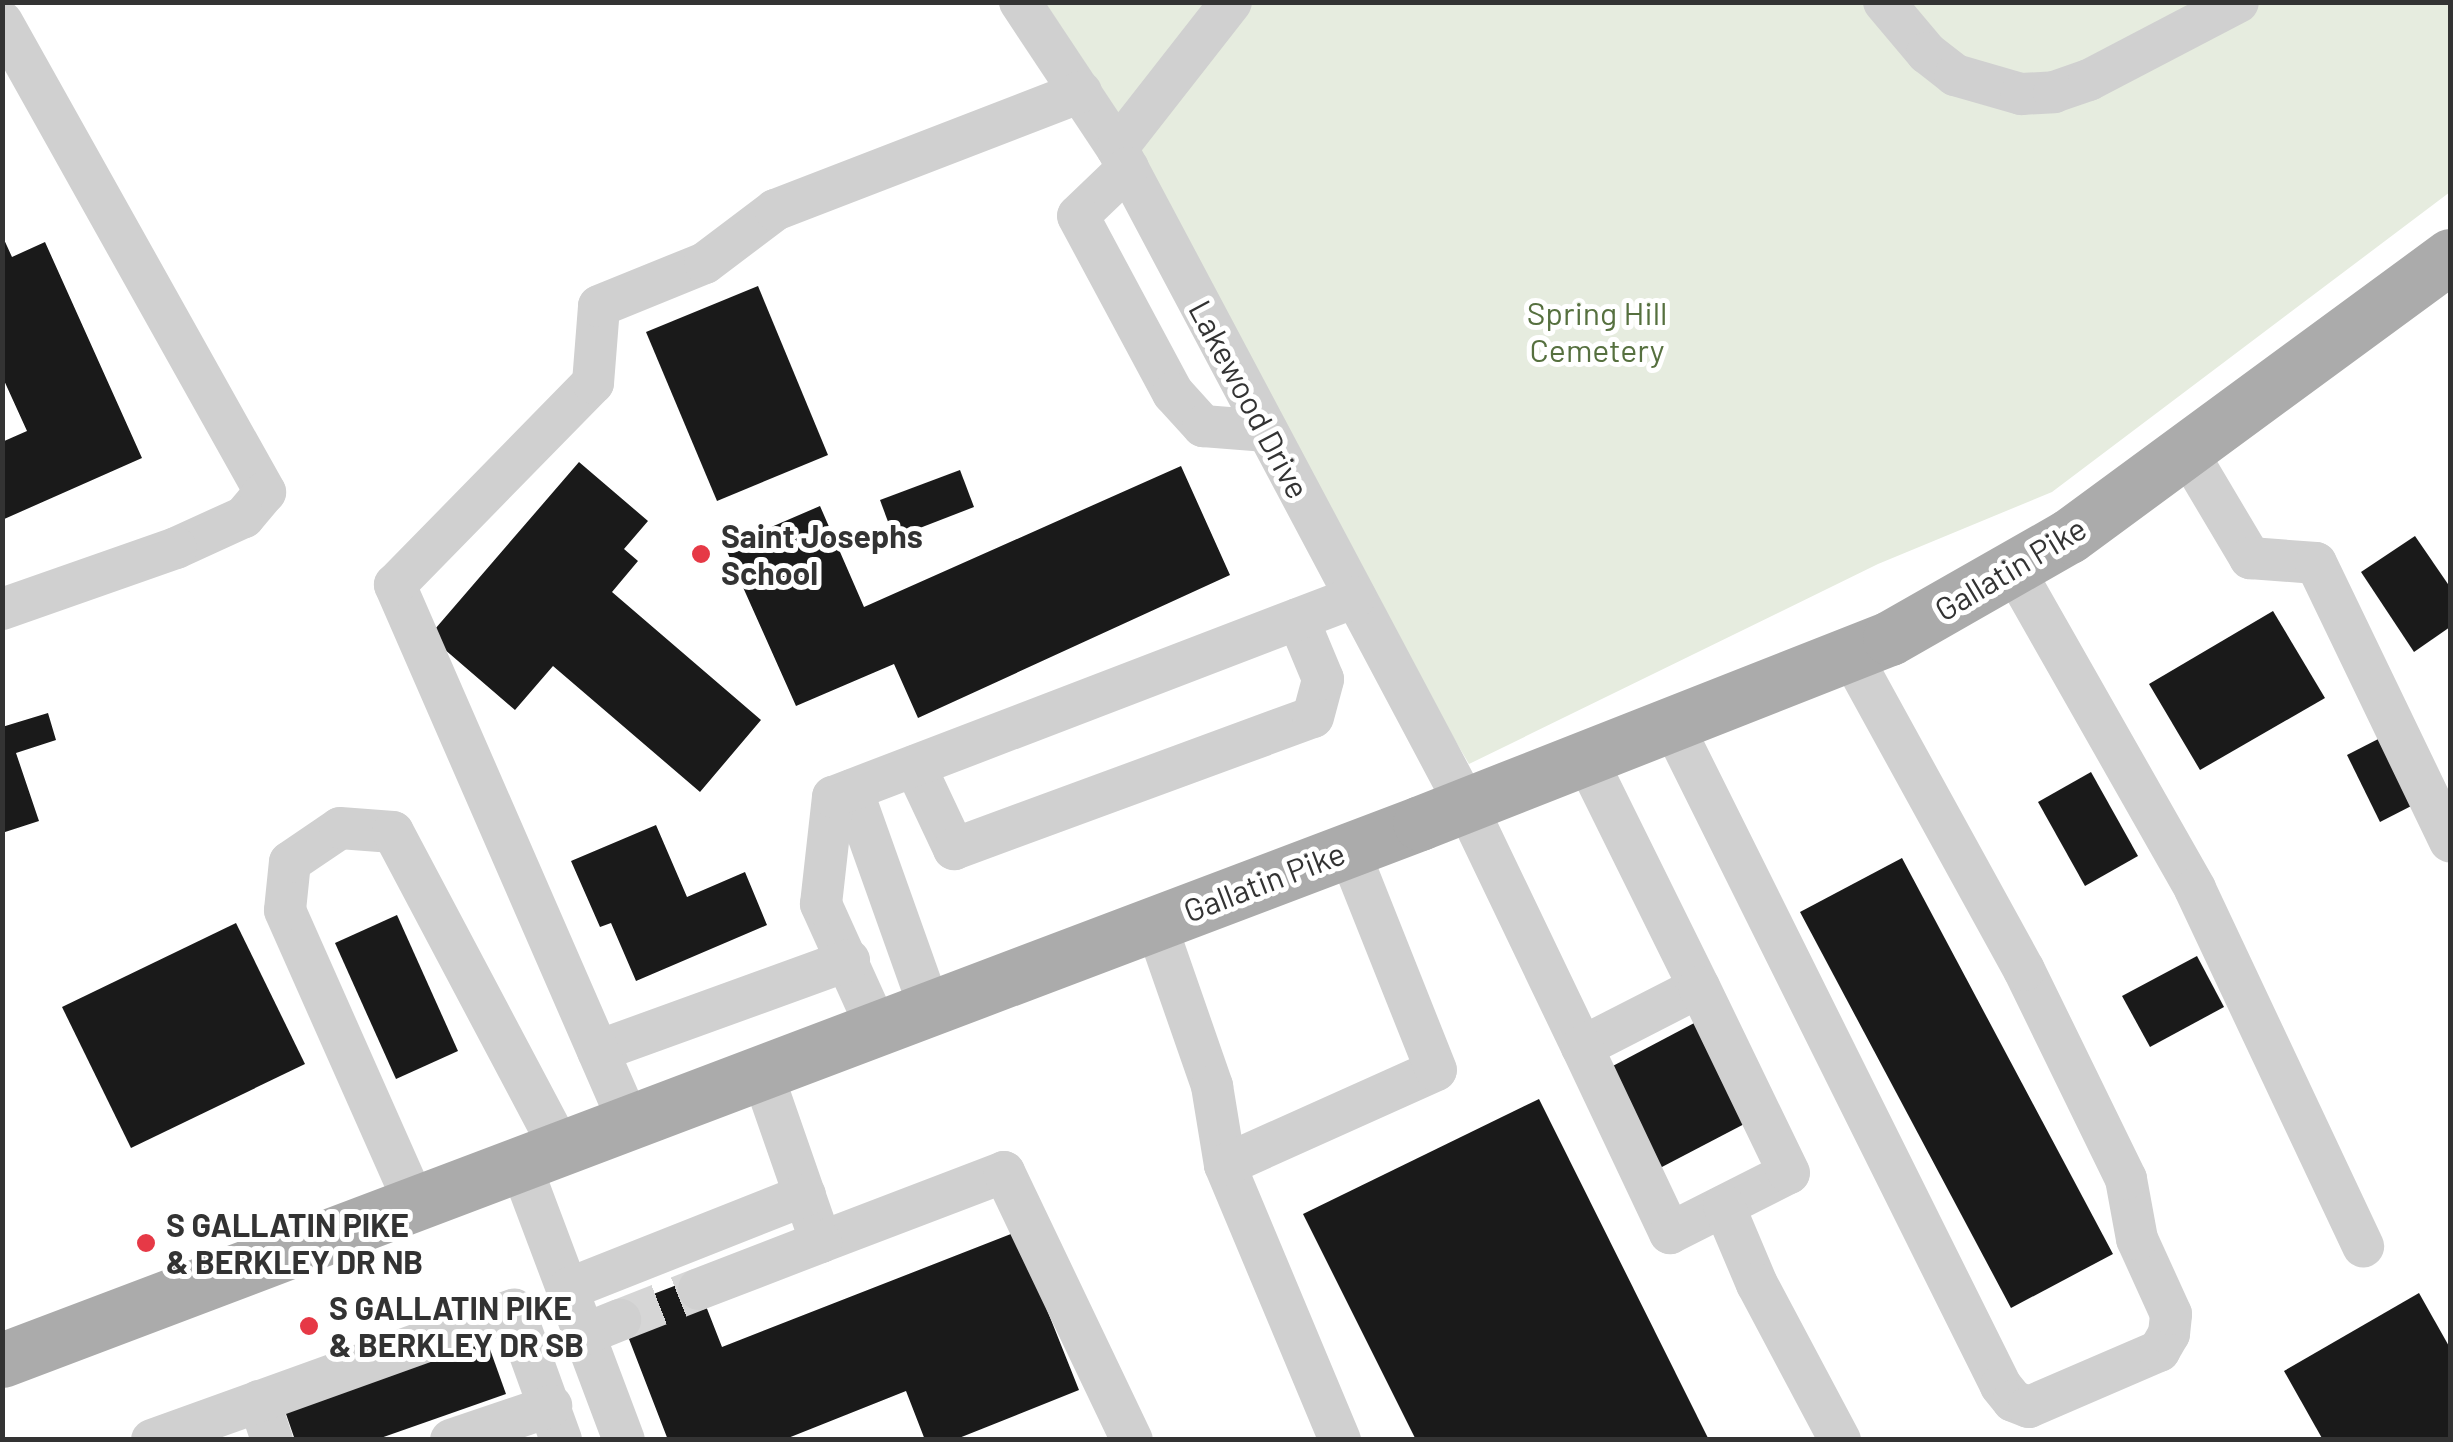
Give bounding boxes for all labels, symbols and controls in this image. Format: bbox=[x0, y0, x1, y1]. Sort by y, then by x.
street label: Lakewood Drive bbox=[1182, 293, 1318, 505]
park label: Spring Hill Cemetery bbox=[1527, 294, 1667, 369]
street label: Gallatin Pike bbox=[1927, 508, 2093, 628]
place label: Saint Josephs School bbox=[721, 517, 923, 592]
marker: Saint Josephs School bbox=[690, 543, 712, 565]
street label: Gallatin Pike bbox=[1178, 833, 1350, 929]
place label: S GALLATIN PIKE & BERKLEY DR NB bbox=[166, 1206, 423, 1281]
marker: S GALLATIN PIKE & BERKLEY DR NB bbox=[135, 1232, 157, 1254]
place label: S GALLATIN PIKE & BERKLEY DR SB bbox=[329, 1289, 584, 1364]
marker: S GALLATIN PIKE & BERKLEY DR SB bbox=[298, 1315, 320, 1337]

